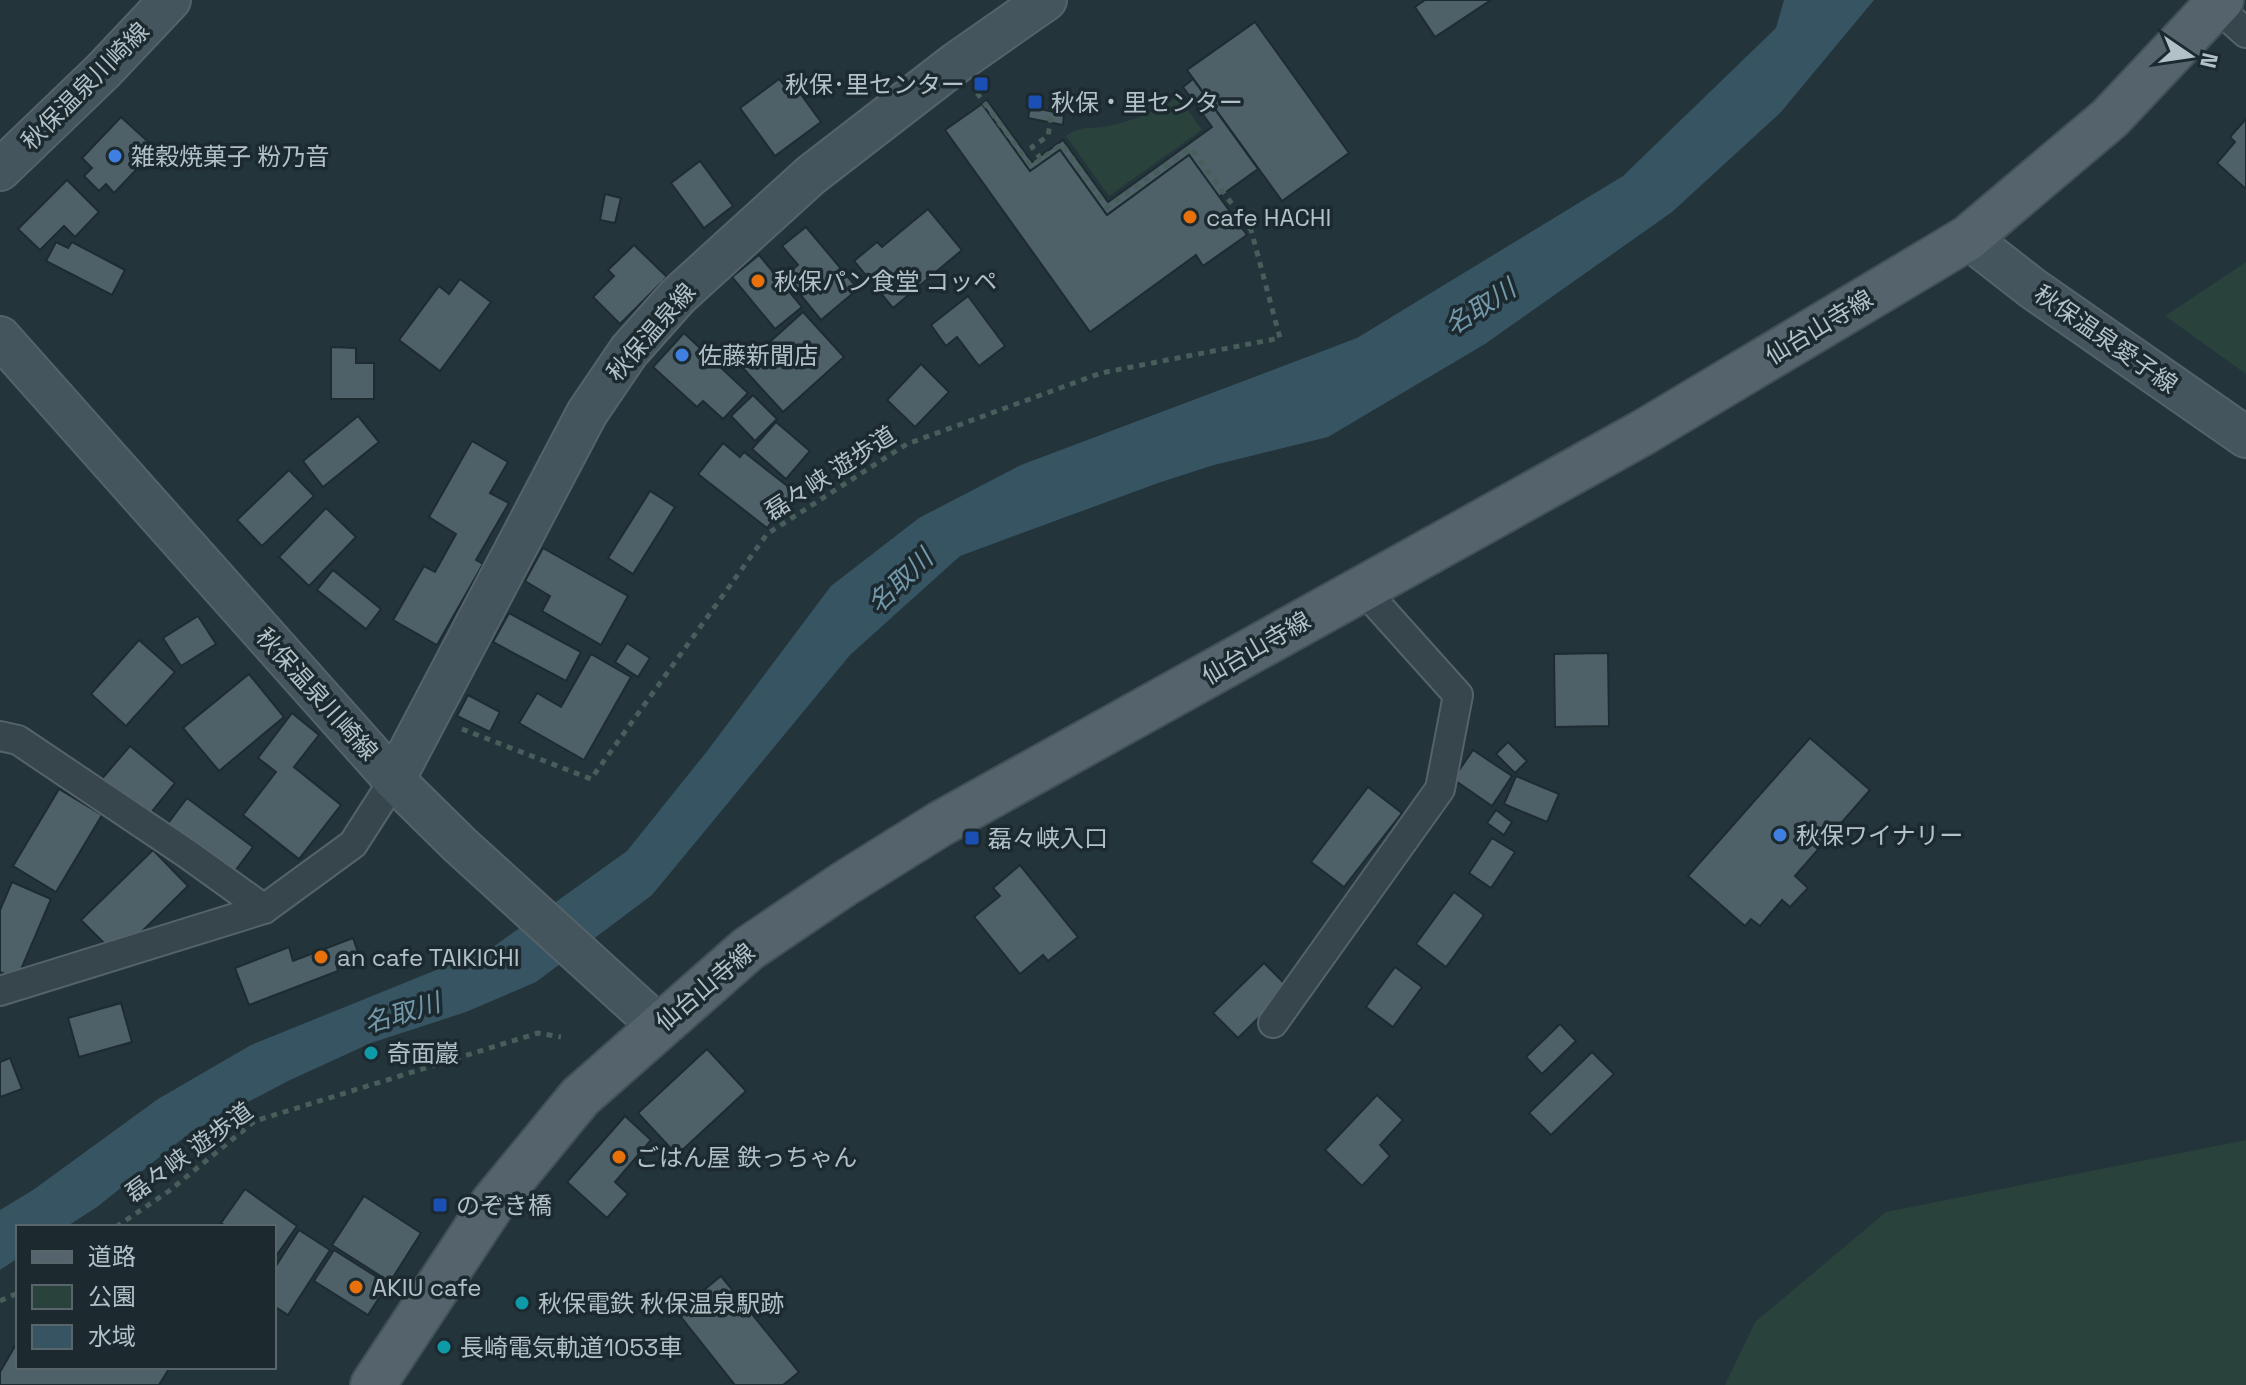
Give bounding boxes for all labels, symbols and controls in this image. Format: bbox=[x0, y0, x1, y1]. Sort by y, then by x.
street label: 秋保温泉川崎線 bbox=[15, 16, 155, 156]
north arrow bbox=[2150, 16, 2230, 96]
text: N bbox=[2194, 50, 2225, 71]
place label: 秋保･里センター bbox=[785, 69, 965, 100]
marker: 秋保･里センター bbox=[972, 75, 990, 93]
place label: 秋保・里センター bbox=[1051, 87, 1243, 118]
marker: 秋保・里センター bbox=[1026, 93, 1044, 111]
place label: 雑穀焼菓子 粉乃音 bbox=[131, 141, 329, 172]
marker: 雑穀焼菓子 粉乃音 bbox=[106, 147, 124, 165]
place label: cafe HACHI bbox=[1206, 202, 1331, 233]
marker: cafe HACHI bbox=[1181, 208, 1199, 226]
place label: 秋保パン食堂 コッペ bbox=[774, 266, 997, 297]
water label: 名取川 bbox=[1438, 270, 1524, 343]
marker: 秋保パン食堂 コッペ bbox=[749, 272, 767, 290]
street label: 秋保温泉線 bbox=[600, 277, 702, 387]
street label: 秋保温泉愛子線 bbox=[2028, 278, 2184, 400]
street label: 仙台山寺線 bbox=[1760, 283, 1878, 371]
place label: 佐藤新聞店 bbox=[698, 340, 818, 371]
marker: 佐藤新聞店 bbox=[673, 346, 691, 364]
street label: 磊々峡 遊歩道 bbox=[759, 419, 901, 527]
water label: 名取川 bbox=[860, 540, 942, 620]
street label: 仙台山寺線 bbox=[1196, 605, 1316, 691]
street label: 秋保温泉川崎線 bbox=[249, 621, 385, 767]
place label: 秋保ワイナリー bbox=[1796, 820, 1964, 851]
place label: 磊々峡入口 bbox=[988, 823, 1108, 854]
marker: 秋保ワイナリー bbox=[1771, 826, 1789, 844]
marker: 磊々峡入口 bbox=[963, 829, 981, 847]
street label: 仙台山寺線 bbox=[649, 937, 761, 1037]
place label: an cafe TAIKICHI bbox=[337, 942, 520, 973]
marker: an cafe TAIKICHI bbox=[312, 948, 330, 966]
water label: 名取川 bbox=[360, 984, 447, 1041]
place label: 奇面巖 bbox=[387, 1038, 459, 1069]
marker: 奇面巖 bbox=[362, 1044, 380, 1062]
street label: 磊々峡 遊歩道 bbox=[119, 1095, 259, 1209]
place label: ごはん屋 鉄っちゃん bbox=[635, 1142, 857, 1173]
marker: ごはん屋 鉄っちゃん bbox=[610, 1148, 628, 1166]
place label: のぞき橋 bbox=[456, 1190, 552, 1221]
marker: のぞき橋 bbox=[431, 1196, 449, 1214]
legend bbox=[16, 1225, 276, 1369]
text: 道路 bbox=[88, 1241, 136, 1272]
place label: AKIU cafe bbox=[372, 1272, 481, 1303]
marker: AKIU cafe bbox=[347, 1278, 365, 1296]
text: 公園 bbox=[88, 1281, 136, 1312]
place label: 秋保電鉄 秋保温泉駅跡 bbox=[538, 1288, 784, 1319]
marker: 秋保電鉄 秋保温泉駅跡 bbox=[513, 1294, 531, 1312]
text: 水域 bbox=[88, 1321, 136, 1352]
place label: 長崎電気軌道1053車 bbox=[460, 1332, 682, 1363]
marker: 長崎電気軌道1053車 bbox=[435, 1338, 453, 1356]

